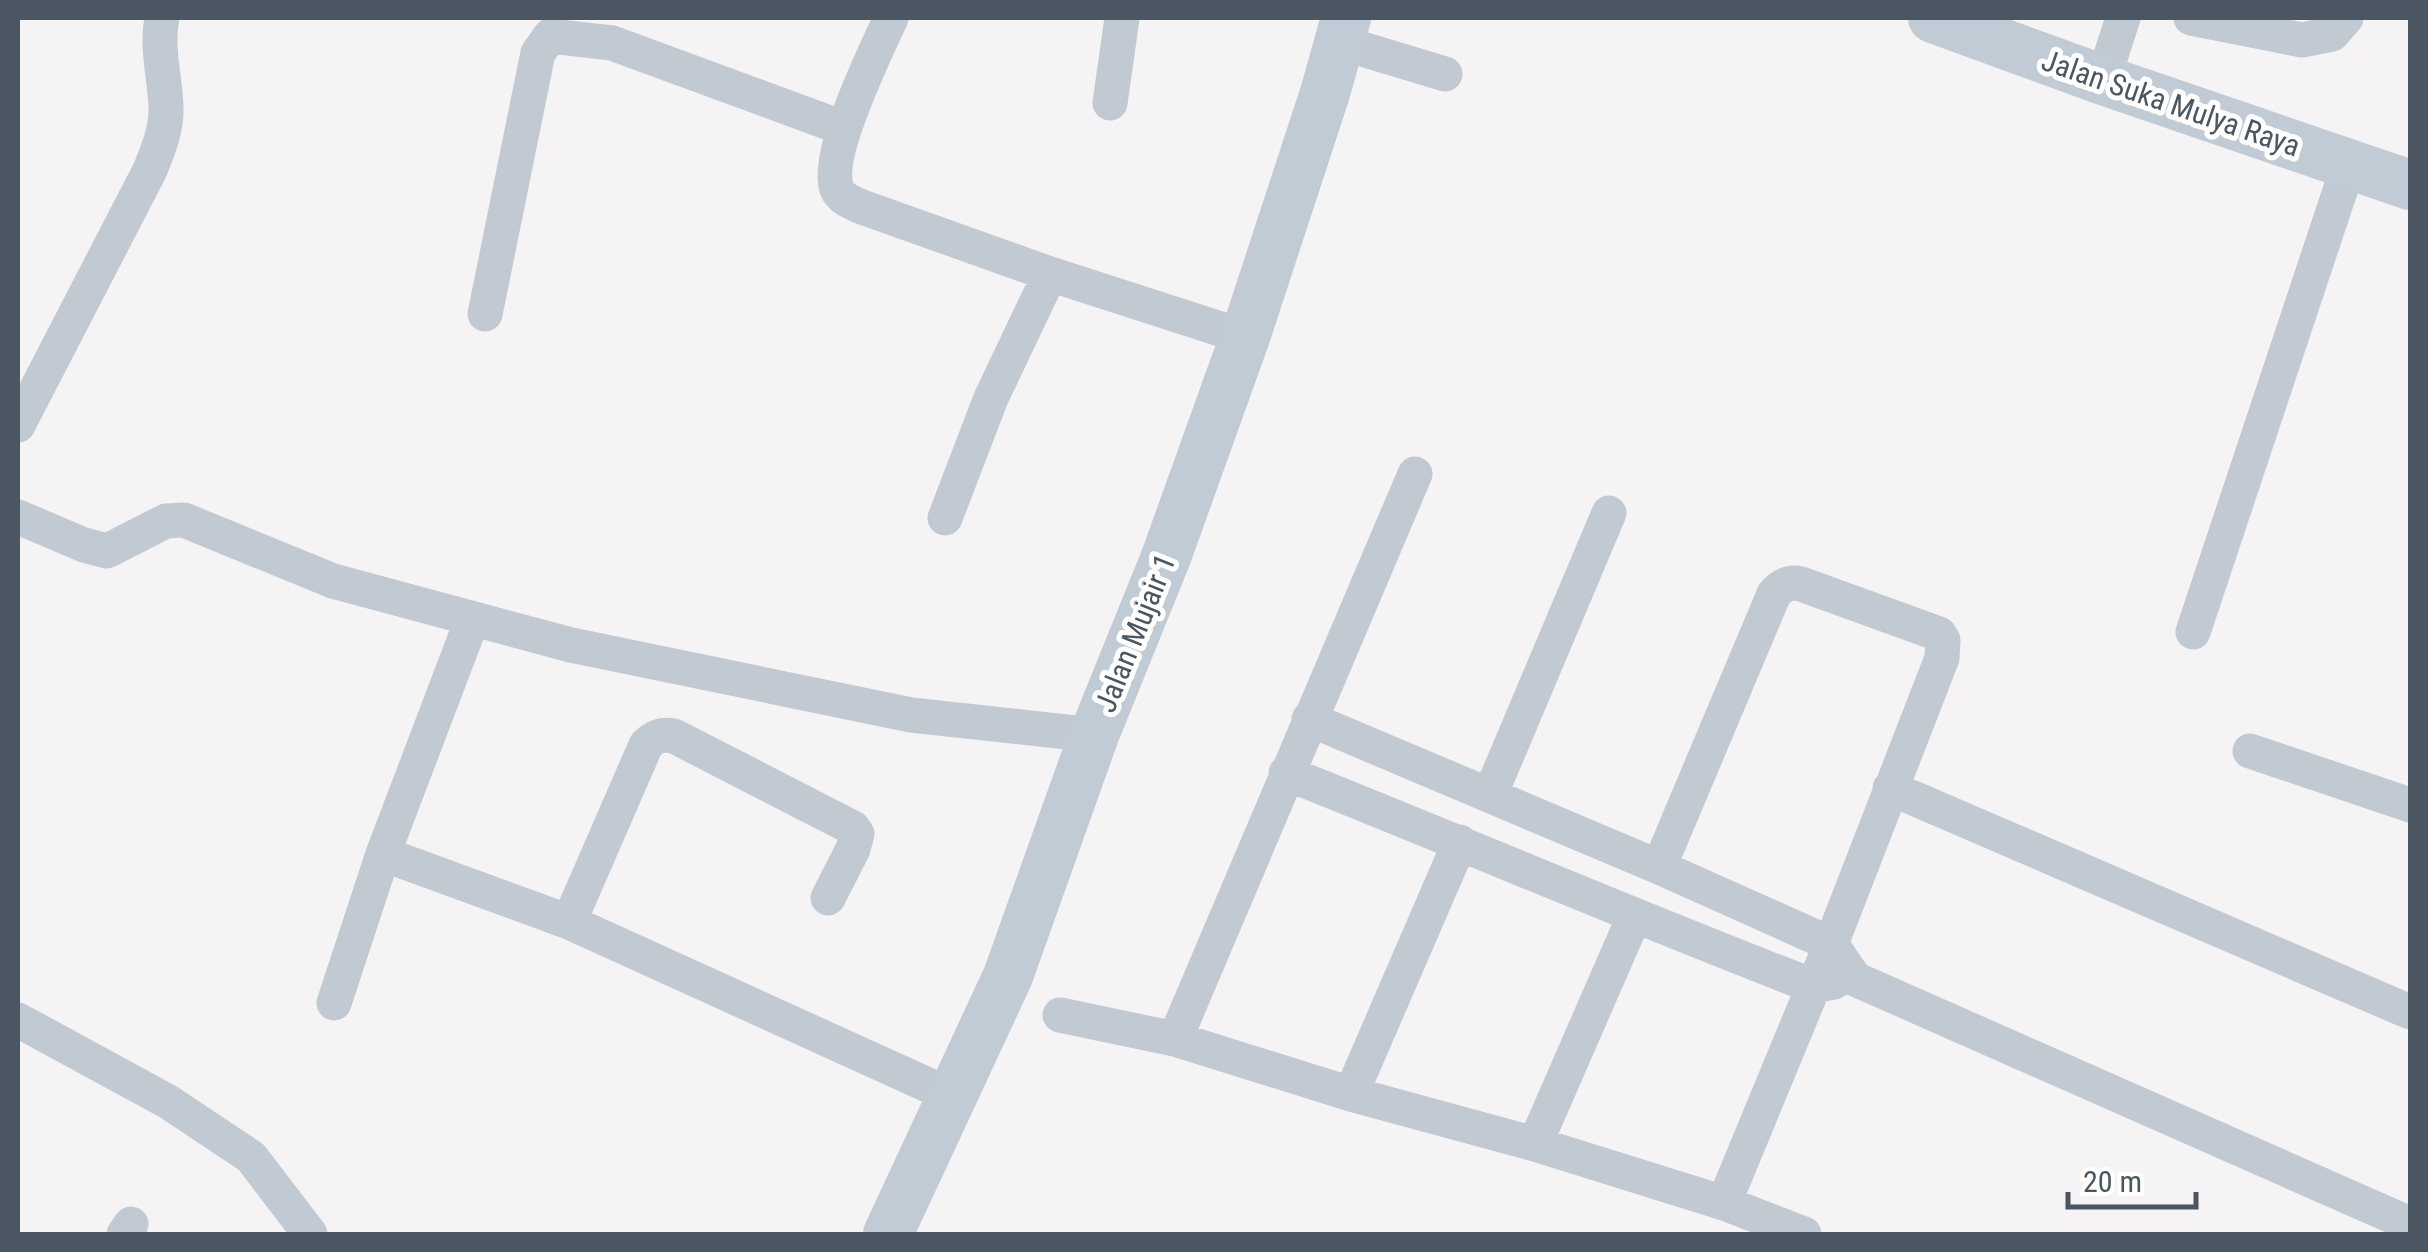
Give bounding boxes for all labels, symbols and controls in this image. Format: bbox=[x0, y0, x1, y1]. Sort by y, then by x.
street label: Jalan Suka Mulya Raya bbox=[2037, 42, 2305, 164]
street label: Jalan Mujair 1 bbox=[1087, 549, 1183, 717]
scale bar bbox=[2068, 1147, 2196, 1209]
text: 20 m bbox=[2083, 1164, 2142, 1199]

